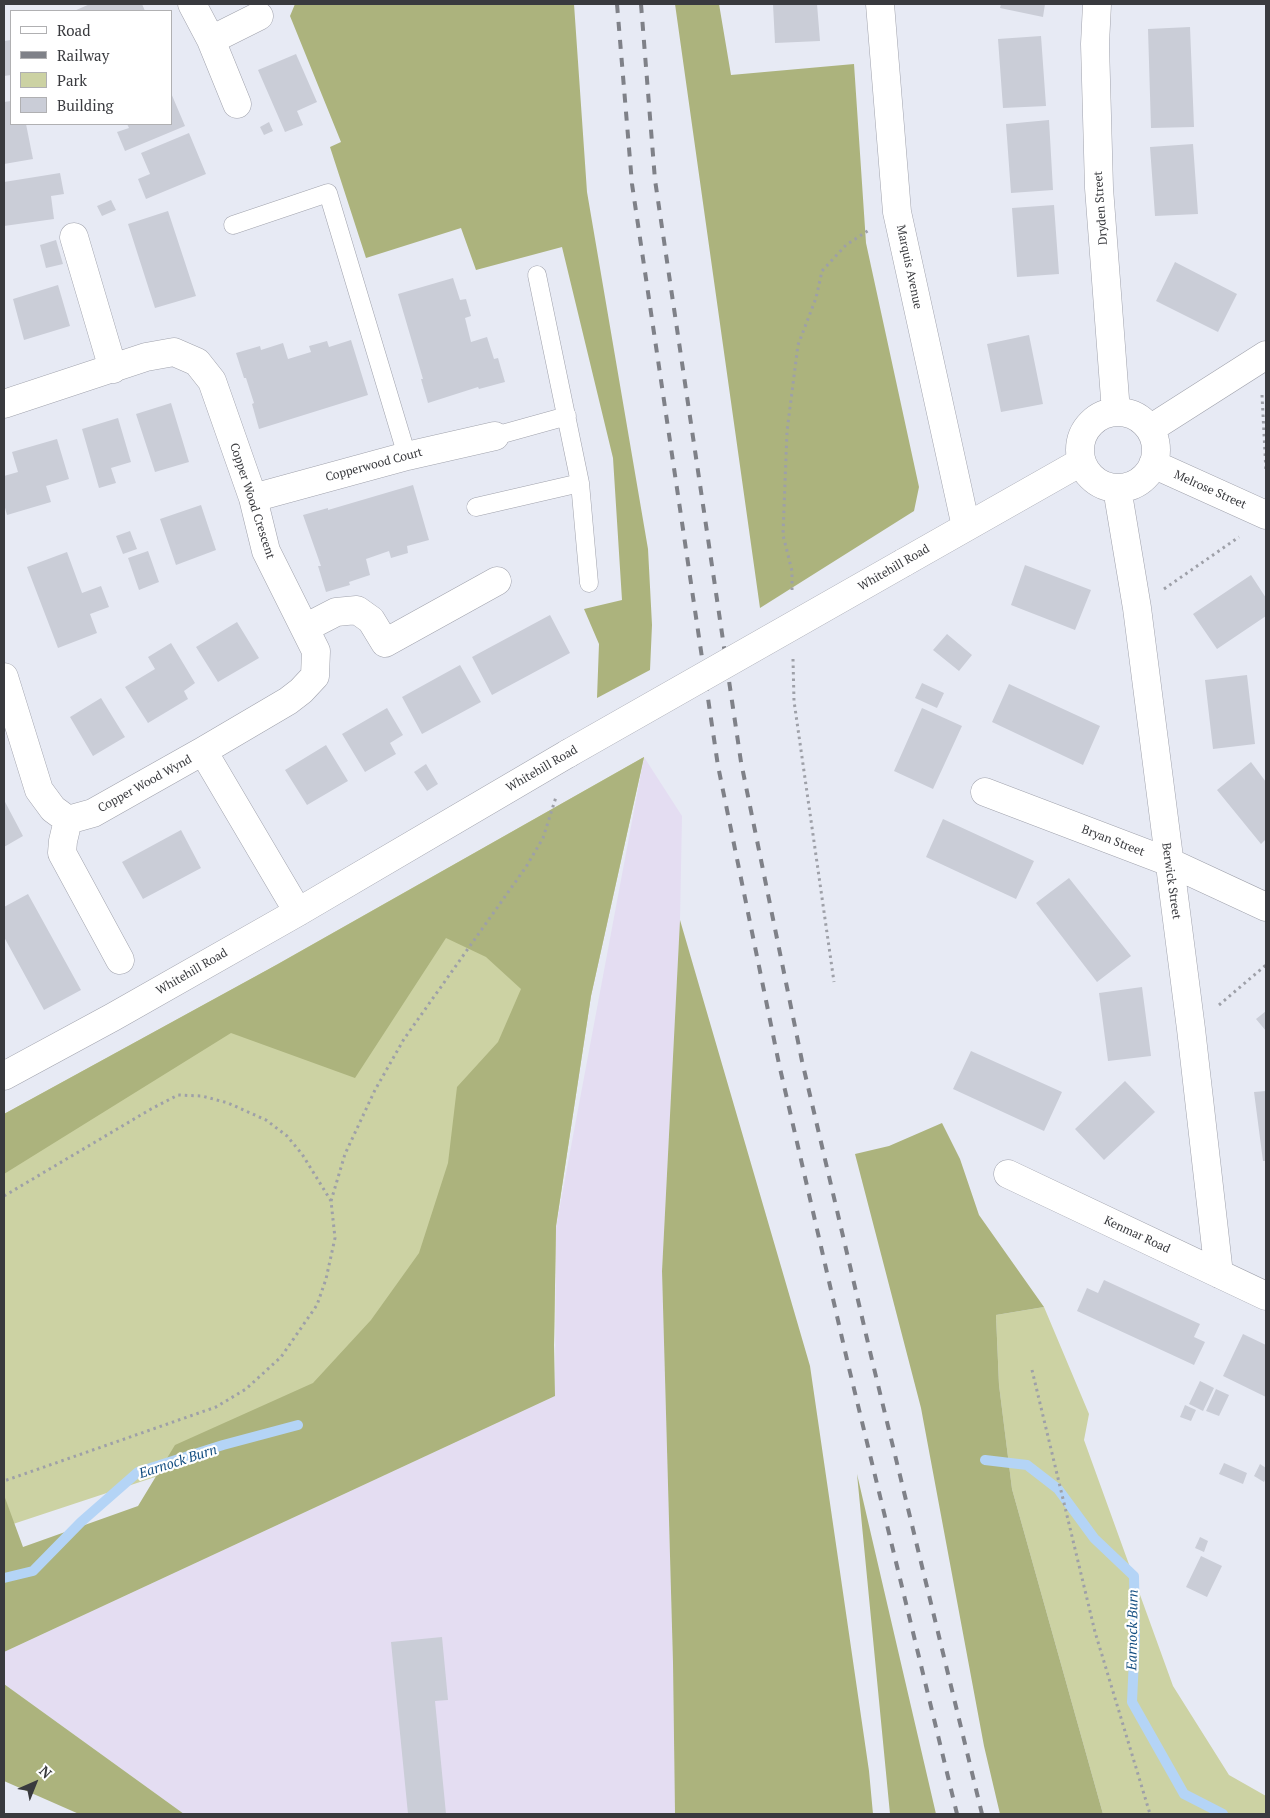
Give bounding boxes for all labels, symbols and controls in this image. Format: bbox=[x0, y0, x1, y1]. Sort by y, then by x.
legend bbox=[10, 10, 172, 125]
text: Road bbox=[57, 20, 90, 40]
text: Railway bbox=[57, 45, 109, 65]
text: Park bbox=[57, 70, 87, 90]
text: Building bbox=[57, 95, 114, 115]
street label: Dryden Street bbox=[1091, 171, 1111, 245]
street label: Marquis Avenue bbox=[893, 224, 925, 310]
street label: Copper Wood Crescent bbox=[226, 441, 278, 561]
street label: Copperwood Court bbox=[324, 445, 424, 485]
street label: Melrose Street bbox=[1172, 468, 1248, 512]
street label: Whitehill Road bbox=[856, 542, 932, 594]
street label: Whitehill Road bbox=[504, 743, 580, 795]
street label: Copper Wood Wynd bbox=[96, 752, 194, 816]
street label: Bryan Street bbox=[1079, 822, 1147, 860]
street label: Berwick Street bbox=[1158, 842, 1184, 920]
street label: Whitehill Road bbox=[154, 946, 230, 998]
street label: Kenmar Road bbox=[1102, 1213, 1172, 1257]
water label: Earnock Burn bbox=[137, 1441, 219, 1483]
water label: Earnock Burn bbox=[1124, 1589, 1142, 1671]
north arrow bbox=[10, 1758, 60, 1808]
text: N bbox=[35, 1761, 56, 1782]

